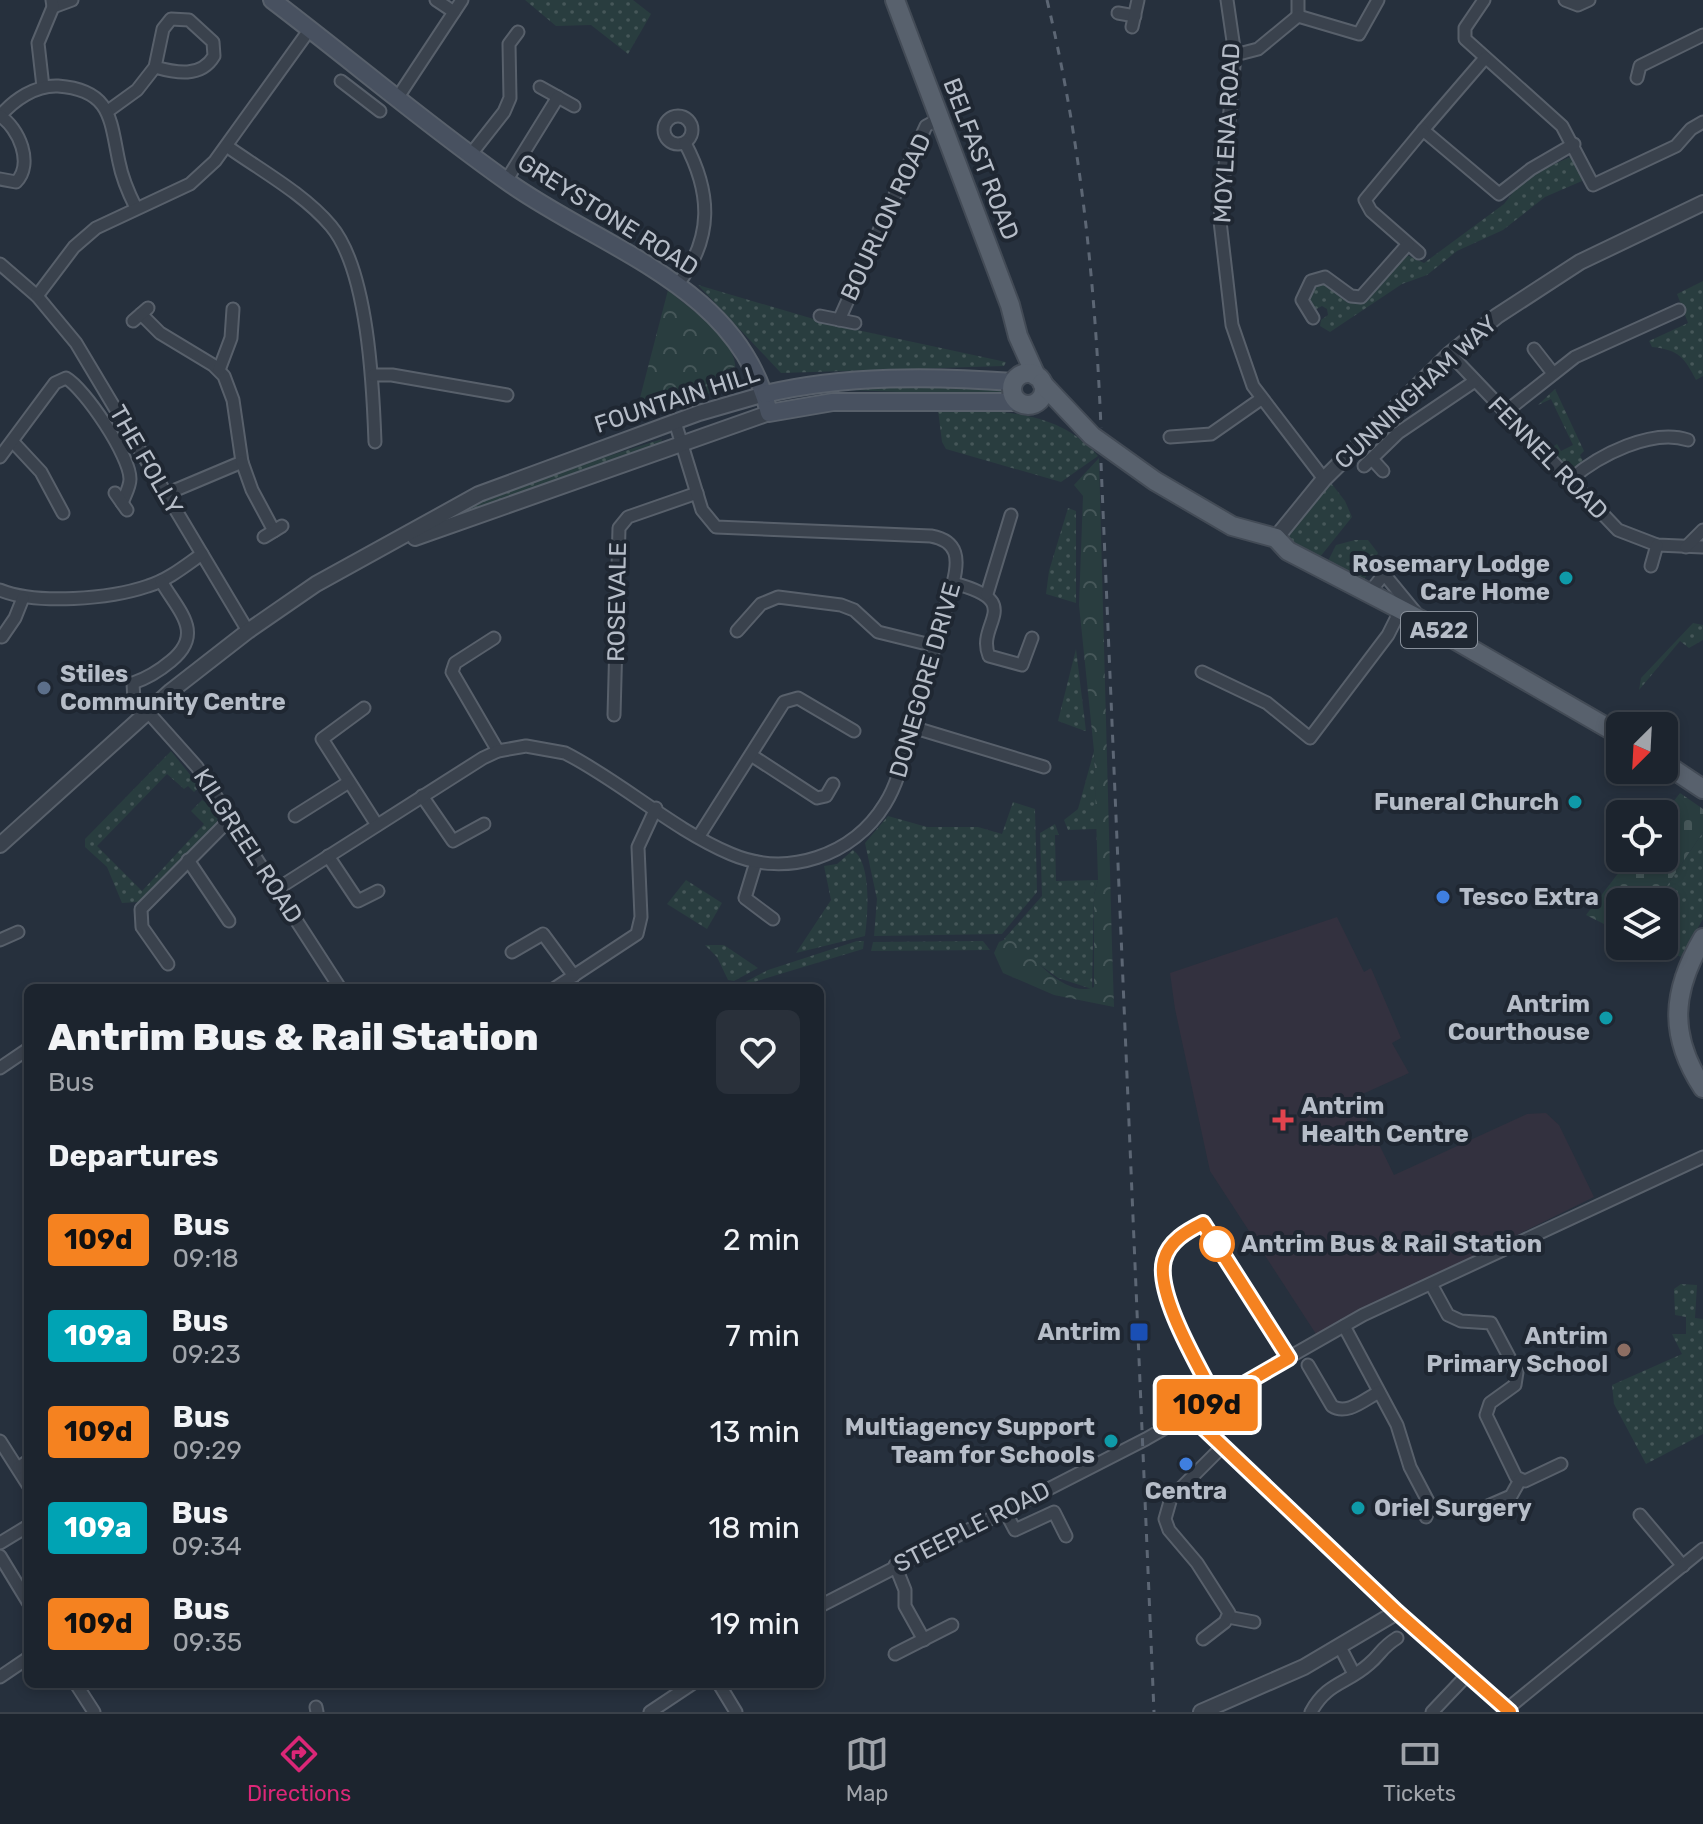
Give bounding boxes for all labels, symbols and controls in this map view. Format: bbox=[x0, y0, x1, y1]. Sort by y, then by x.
street label: MOYLENA ROAD bbox=[1208, 42, 1246, 224]
street label: BELFAST ROAD bbox=[937, 74, 1025, 244]
street label: BOURLON ROAD bbox=[835, 129, 937, 305]
street label: GREYSTONE ROAD bbox=[513, 148, 703, 282]
street label: CUNNINGHAM WAY bbox=[1329, 309, 1503, 475]
street label: FOUNTAIN HILL bbox=[591, 359, 763, 439]
street label: FENNEL ROAD bbox=[1483, 391, 1613, 525]
street label: THE FOLLY bbox=[103, 400, 189, 520]
street label: ROSEVALE bbox=[602, 542, 632, 662]
place label: Rosemary Lodge Care Home bbox=[1352, 550, 1550, 606]
marker: Rosemary Lodge Care Home bbox=[1557, 569, 1575, 587]
street label: DONEGORE DRIVE bbox=[884, 579, 966, 781]
road number: A522 bbox=[1401, 612, 1477, 648]
place label: Stiles Community Centre bbox=[60, 660, 286, 716]
marker: Stiles Community Centre bbox=[35, 679, 53, 697]
north arrow bbox=[1606, 712, 1678, 784]
map controls bbox=[1606, 712, 1678, 960]
street label: KILGREEL ROAD bbox=[188, 764, 308, 928]
place label: Funeral Church bbox=[1374, 788, 1559, 816]
marker: Funeral Church bbox=[1566, 793, 1584, 811]
button: locate bbox=[1606, 800, 1678, 872]
place label: Tesco Extra bbox=[1459, 883, 1599, 911]
marker: Tesco Extra bbox=[1434, 888, 1452, 906]
button: layers bbox=[1606, 888, 1678, 960]
place label: Antrim Courthouse bbox=[1448, 990, 1590, 1046]
marker: Antrim Courthouse bbox=[1597, 1009, 1615, 1027]
button: heart bbox=[716, 1010, 800, 1094]
text: Antrim Bus & Rail Station bbox=[48, 1014, 539, 1060]
text: Bus bbox=[48, 1067, 94, 1098]
place label: Antrim Health Centre bbox=[1301, 1092, 1469, 1148]
marker: Antrim Health Centre bbox=[1272, 1109, 1294, 1131]
text: Departures bbox=[48, 1138, 219, 1174]
text: Bus bbox=[173, 1207, 230, 1243]
text: 2 min bbox=[723, 1222, 800, 1258]
text: 109d bbox=[64, 1223, 133, 1256]
marker: Antrim Bus & Rail Station bbox=[1200, 1227, 1234, 1261]
place label: Antrim Bus & Rail Station bbox=[1241, 1230, 1542, 1258]
text: 09:18 bbox=[173, 1243, 239, 1274]
text: Bus bbox=[171, 1303, 228, 1339]
text: 7 min bbox=[725, 1318, 800, 1354]
place label: Antrim bbox=[1038, 1318, 1121, 1346]
text: 109a bbox=[64, 1319, 131, 1352]
marker: Antrim bbox=[1128, 1321, 1150, 1343]
place label: Antrim Primary School bbox=[1426, 1322, 1608, 1378]
text: 09:23 bbox=[171, 1339, 241, 1370]
marker: Antrim Primary School bbox=[1615, 1341, 1633, 1359]
line badge: 109d bbox=[1151, 1379, 1263, 1431]
text: 109d bbox=[1173, 1388, 1241, 1421]
text: Bus bbox=[173, 1399, 230, 1435]
place label: Multiagency Support Team for Schools bbox=[845, 1413, 1095, 1469]
text: 13 min bbox=[710, 1414, 800, 1450]
text: 109d bbox=[64, 1415, 133, 1448]
marker: Multiagency Support Team for Schools bbox=[1102, 1432, 1120, 1450]
text: 09:29 bbox=[173, 1435, 242, 1466]
marker: Centra bbox=[1177, 1455, 1195, 1473]
street label: STEEPLE ROAD bbox=[889, 1476, 1055, 1578]
place label: Centra bbox=[1145, 1477, 1227, 1505]
place label: Oriel Surgery bbox=[1374, 1494, 1532, 1522]
text: Bus bbox=[171, 1495, 228, 1531]
marker: Oriel Surgery bbox=[1349, 1499, 1367, 1517]
text: 18 min bbox=[709, 1510, 800, 1546]
text: 109a bbox=[64, 1511, 131, 1544]
text: 09:34 bbox=[171, 1531, 242, 1562]
text: Bus bbox=[173, 1591, 230, 1627]
text: 19 min bbox=[710, 1606, 800, 1642]
text: 109d bbox=[64, 1607, 133, 1640]
text: 09:35 bbox=[173, 1627, 242, 1658]
tab: Directions bbox=[247, 1732, 351, 1807]
tab: Map bbox=[845, 1732, 889, 1807]
tab: Tickets bbox=[1383, 1732, 1456, 1807]

